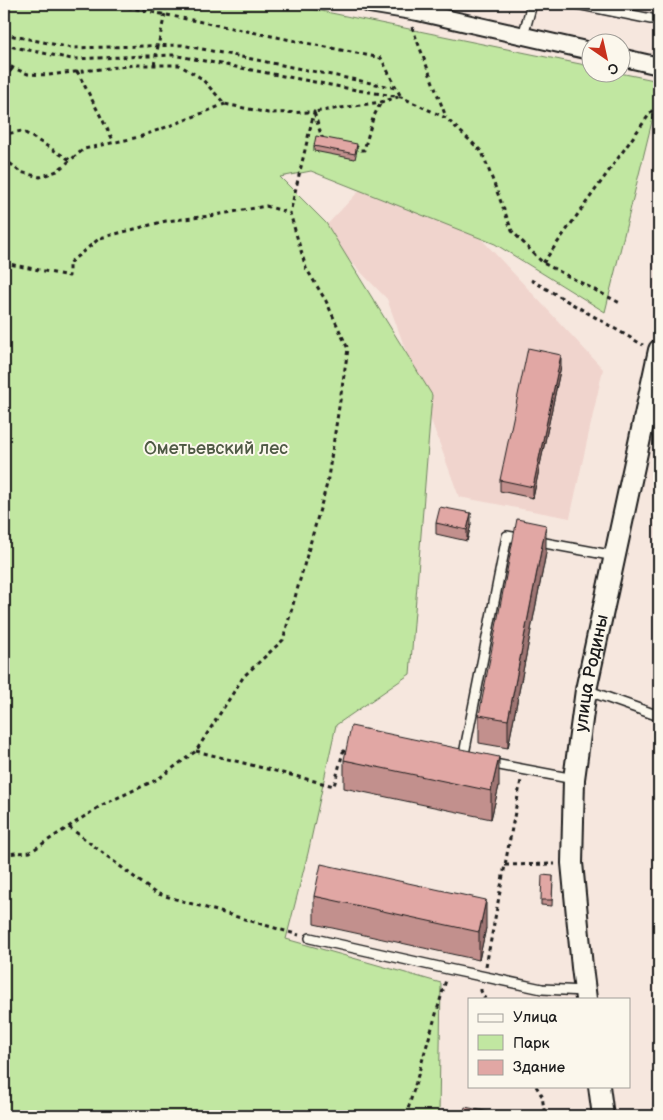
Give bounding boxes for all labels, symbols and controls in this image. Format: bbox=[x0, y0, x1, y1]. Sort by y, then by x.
north arrow bbox=[580, 32, 630, 82]
text: С bbox=[604, 59, 622, 78]
park label: Ометьевский лес bbox=[144, 438, 288, 459]
street label: улица Родины bbox=[570, 613, 613, 733]
legend bbox=[468, 998, 630, 1088]
text: Улица bbox=[513, 1008, 558, 1027]
text: Парк bbox=[513, 1034, 550, 1053]
text: Здание bbox=[513, 1058, 565, 1077]

